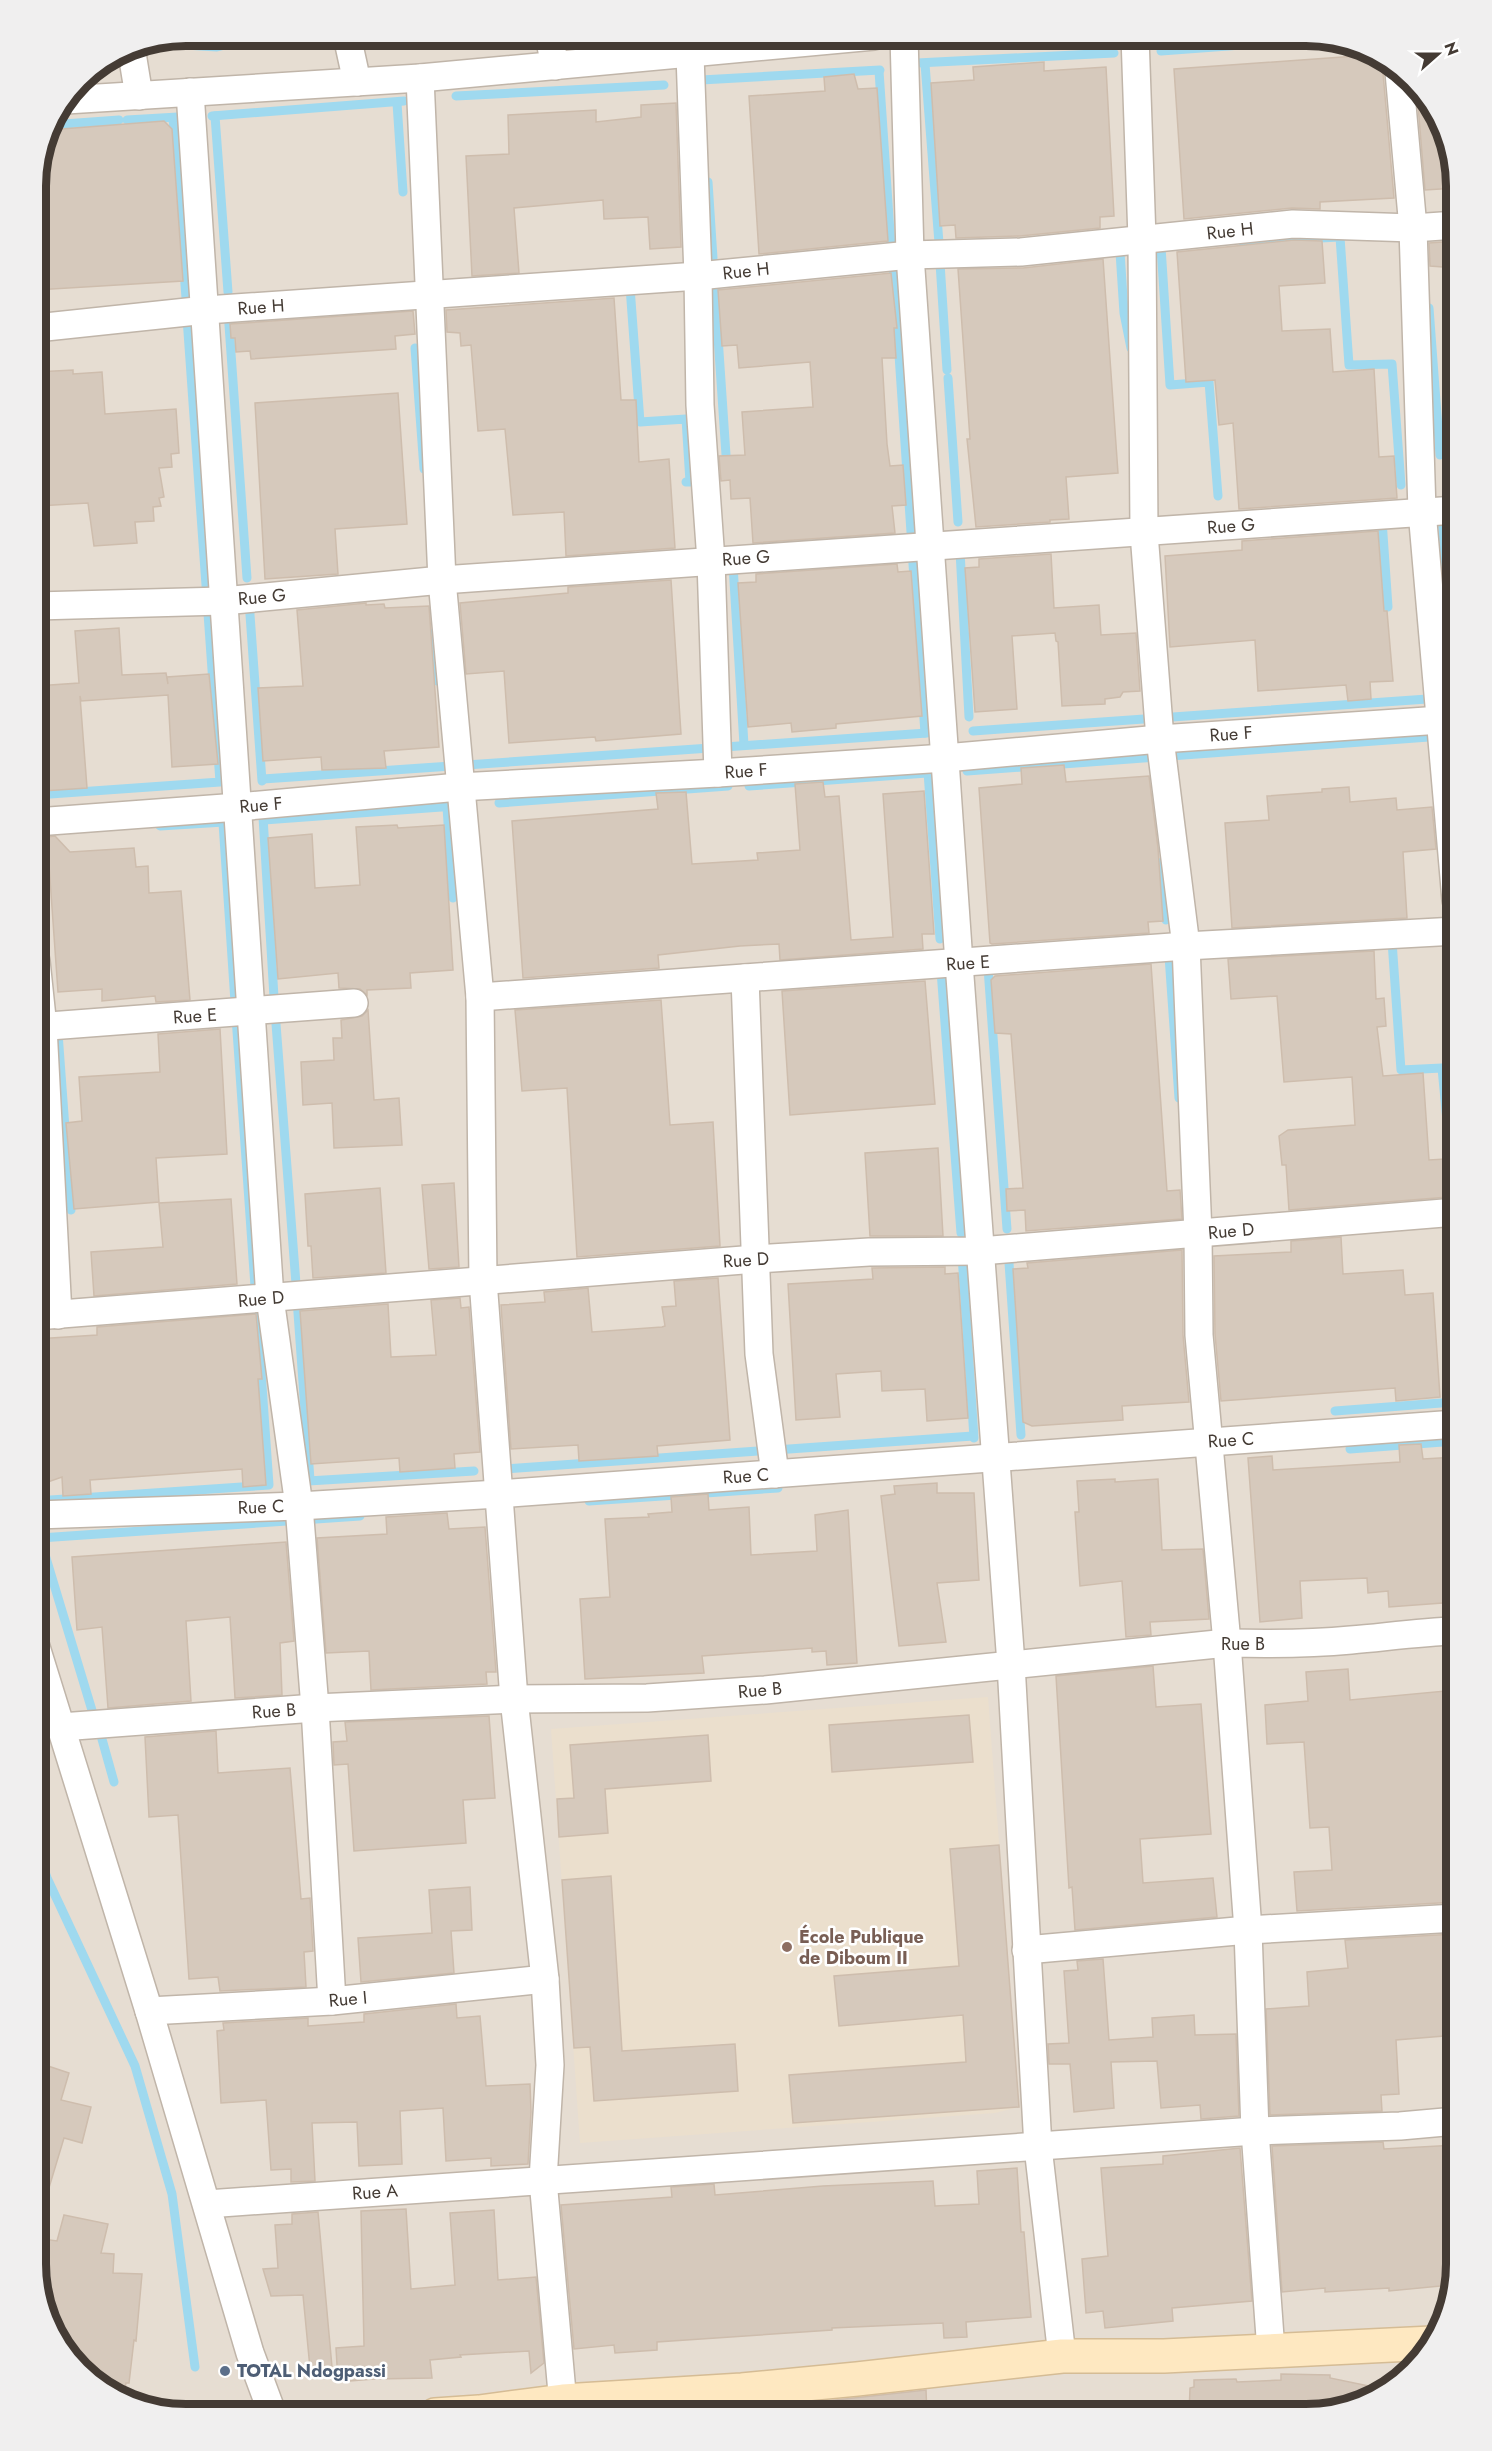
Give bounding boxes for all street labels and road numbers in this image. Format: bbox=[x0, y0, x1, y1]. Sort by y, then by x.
street label: Rue H bbox=[1205, 216, 1255, 246]
street label: Rue H bbox=[721, 256, 771, 286]
street label: Rue H bbox=[237, 292, 285, 322]
street label: Rue G bbox=[1206, 511, 1256, 541]
street label: Rue G bbox=[721, 543, 771, 573]
street label: Rue G bbox=[237, 582, 287, 612]
street label: Rue F bbox=[1209, 720, 1253, 748]
street label: Rue F bbox=[724, 757, 768, 785]
street label: Rue F bbox=[238, 790, 284, 820]
street label: Rue E bbox=[945, 948, 991, 978]
street label: Rue E bbox=[172, 1001, 218, 1031]
street label: Rue D bbox=[1207, 1216, 1255, 1246]
street label: Rue D bbox=[722, 1245, 770, 1275]
street label: Rue D bbox=[237, 1284, 285, 1314]
street label: Rue C bbox=[1207, 1425, 1255, 1455]
street label: Rue C bbox=[722, 1461, 770, 1491]
street label: Rue C bbox=[237, 1493, 285, 1521]
street label: Rue B bbox=[1221, 1631, 1265, 1657]
street label: Rue B bbox=[737, 1675, 783, 1705]
street label: Rue B bbox=[251, 1696, 297, 1726]
street label: Rue I bbox=[328, 1984, 368, 2014]
street label: Rue A bbox=[351, 2177, 399, 2207]

